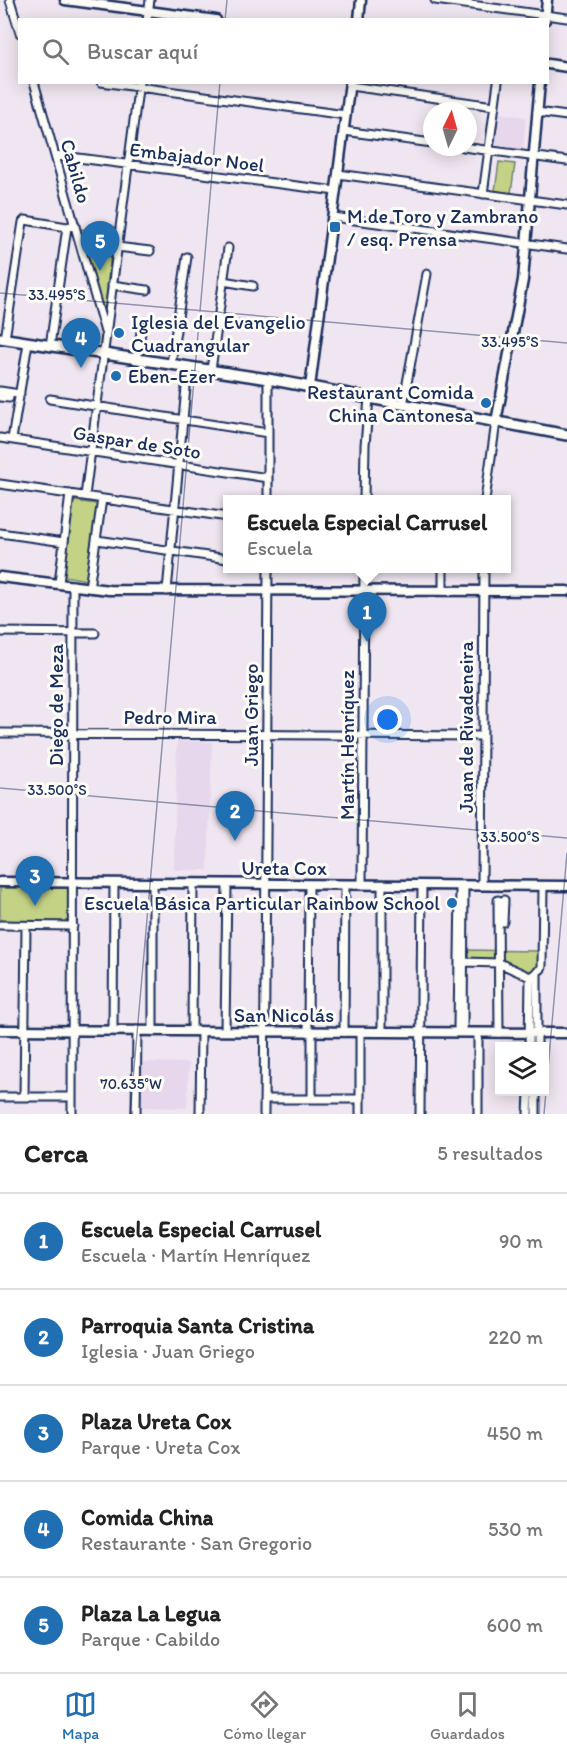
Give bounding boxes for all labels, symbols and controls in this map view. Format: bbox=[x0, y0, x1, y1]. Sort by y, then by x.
search box bbox=[18, 18, 549, 84]
icon: search bbox=[39, 35, 72, 68]
text: Buscar aquí bbox=[87, 38, 198, 65]
north arrow bbox=[423, 102, 477, 156]
street label: Cabildo bbox=[55, 136, 97, 206]
street label: Embajador Noel bbox=[128, 137, 266, 177]
place label: M.de Toro y Zambrano / esq. Prensa bbox=[347, 204, 538, 251]
marker: M.de Toro y Zambrano / esq. Prensa bbox=[328, 220, 342, 234]
pin: 5 bbox=[80, 222, 120, 271]
text: 33.495°S bbox=[28, 286, 86, 304]
place label: Iglesia del Evangelio Cuadrangular bbox=[131, 310, 306, 357]
pin: 4 bbox=[62, 318, 100, 368]
marker: Iglesia del Evangelio Cuadrangular bbox=[112, 326, 126, 340]
text: 33.495°S bbox=[481, 333, 539, 351]
place label: Eben-Ezer bbox=[128, 364, 216, 388]
marker: Eben-Ezer bbox=[109, 369, 123, 383]
place label: Restaurant Comida China Cantonesa bbox=[307, 380, 475, 427]
marker: Restaurant Comida China Cantonesa bbox=[479, 396, 493, 410]
street label: Gaspar de Soto bbox=[71, 420, 203, 464]
popup bbox=[223, 495, 511, 573]
text: Escuela Especial Carrusel bbox=[247, 509, 487, 536]
text: Escuela bbox=[247, 536, 313, 560]
pin: 1 bbox=[348, 592, 386, 642]
street label: Juan de Rivadeneira bbox=[454, 640, 478, 813]
street label: Diego de Meza bbox=[44, 643, 68, 766]
street label: Juan Griego bbox=[239, 664, 263, 766]
street label: Martín Henríquez bbox=[335, 669, 359, 820]
street label: Pedro Mira bbox=[123, 705, 217, 729]
your location bbox=[373, 705, 402, 734]
text: 33.500°S bbox=[27, 781, 87, 799]
pin: 2 bbox=[216, 792, 254, 841]
text: 33.500°S bbox=[480, 828, 540, 846]
pin: 3 bbox=[15, 856, 54, 906]
street label: Ureta Cox bbox=[241, 856, 327, 880]
place label: Escuela Básica Particular Rainbow School bbox=[84, 891, 440, 915]
marker: Escuela Básica Particular Rainbow School bbox=[445, 896, 459, 910]
street label: San Nicolás bbox=[234, 1003, 334, 1027]
map controls bbox=[495, 1042, 549, 1096]
button: layers bbox=[495, 1042, 549, 1096]
text: 70.635°W bbox=[100, 1075, 162, 1093]
text: Cerca bbox=[24, 1137, 88, 1169]
text: 5 resultados bbox=[437, 1141, 543, 1165]
text: Escuela Especial Carrusel bbox=[81, 1216, 321, 1243]
text: 1 bbox=[39, 1229, 48, 1253]
text: 90 m bbox=[499, 1229, 543, 1253]
text: Escuela · Martín Henríquez bbox=[81, 1243, 310, 1267]
text: Parroquia Santa Cristina bbox=[81, 1312, 314, 1339]
text: 2 bbox=[38, 1325, 49, 1349]
text: 220 m bbox=[488, 1325, 543, 1349]
text: Iglesia · Juan Griego bbox=[81, 1339, 255, 1363]
text: Plaza Ureta Cox bbox=[81, 1408, 231, 1435]
text: 3 bbox=[38, 1421, 49, 1445]
text: 450 m bbox=[487, 1421, 543, 1445]
text: Parque · Ureta Cox bbox=[81, 1435, 240, 1459]
text: Comida China bbox=[81, 1504, 213, 1531]
text: 4 bbox=[37, 1517, 50, 1541]
text: 530 m bbox=[488, 1517, 543, 1541]
text: Restaurante · San Gregorio bbox=[81, 1531, 312, 1555]
text: Plaza La Legua bbox=[81, 1600, 221, 1627]
text: 5 bbox=[38, 1613, 49, 1637]
text: 600 m bbox=[486, 1613, 543, 1637]
text: Parque · Cabildo bbox=[81, 1627, 220, 1651]
tab: Mapa bbox=[62, 1688, 99, 1743]
tab: Cómo llegar bbox=[223, 1688, 306, 1743]
tab: Guardados bbox=[430, 1688, 505, 1743]

